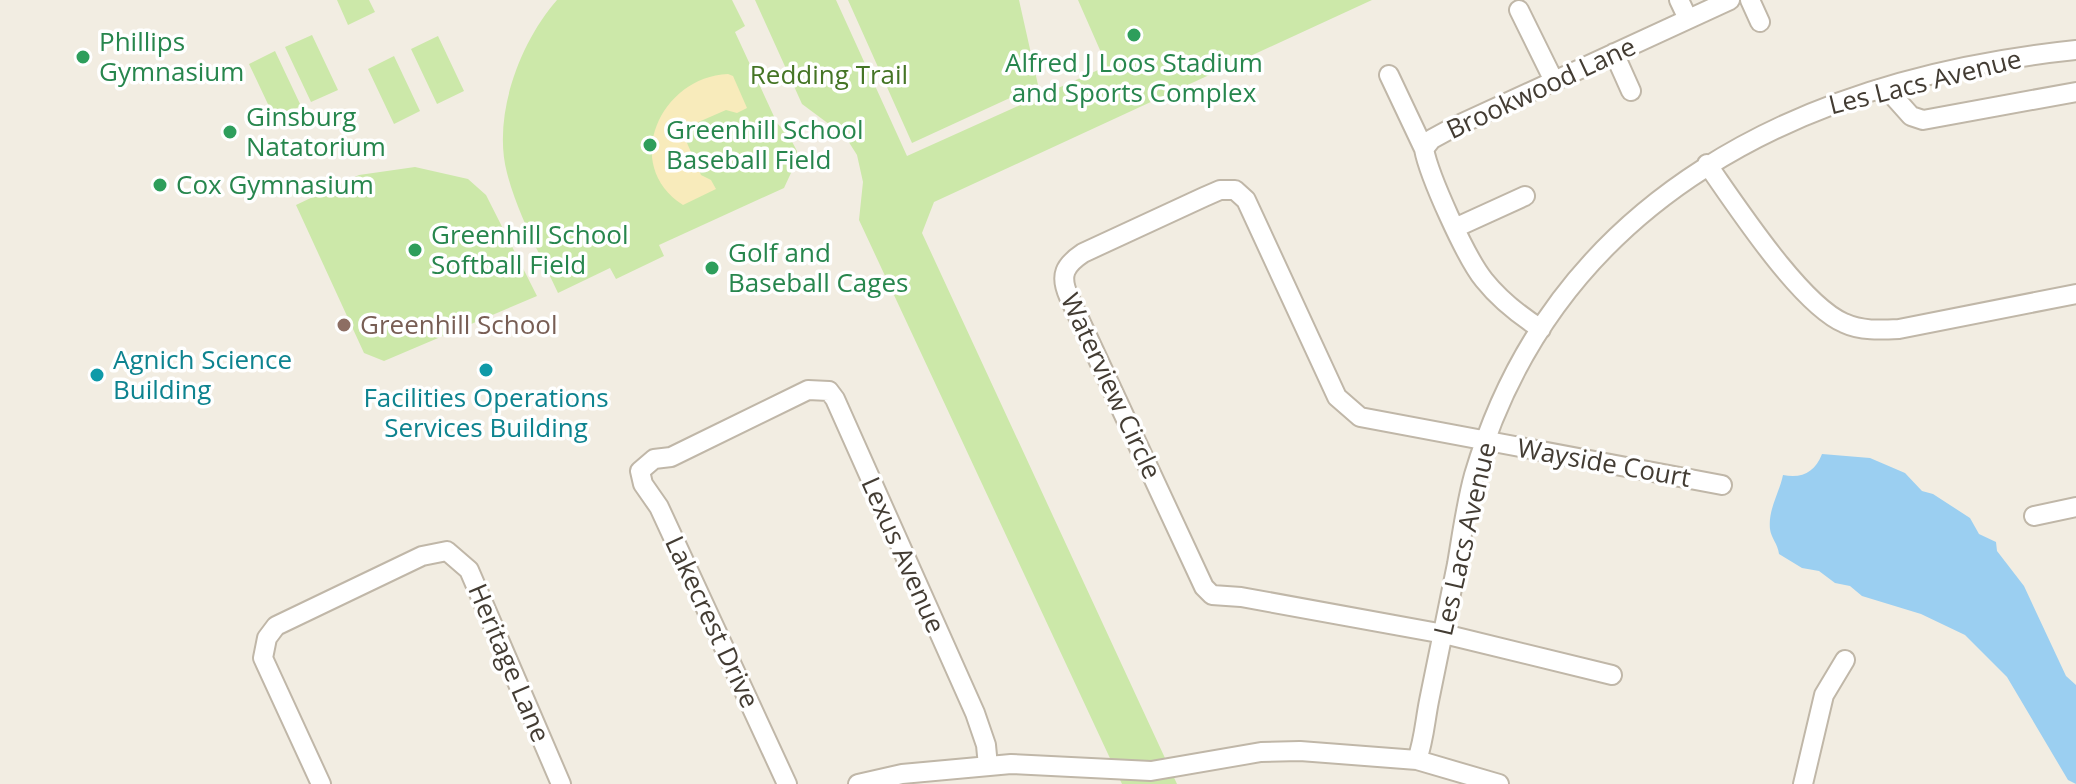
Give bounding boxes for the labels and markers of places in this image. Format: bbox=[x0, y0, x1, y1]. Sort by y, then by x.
place label: Phillips Gymnasium bbox=[99, 23, 244, 89]
marker: Alfred J Loos Stadium and Sports Complex bbox=[1125, 26, 1143, 44]
place label: Alfred J Loos Stadium and Sports Complex bbox=[1005, 44, 1263, 110]
marker: Phillips Gymnasium bbox=[74, 48, 92, 66]
place label: Ginsburg Natatorium bbox=[246, 98, 386, 164]
place label: Greenhill School Baseball Field bbox=[666, 111, 864, 177]
marker: Ginsburg Natatorium bbox=[221, 123, 239, 141]
marker: Greenhill School Baseball Field bbox=[641, 136, 659, 154]
place label: Cox Gymnasium bbox=[176, 166, 374, 202]
marker: Cox Gymnasium bbox=[151, 176, 169, 194]
place label: Greenhill School Softball Field bbox=[431, 216, 629, 282]
place label: Golf and Baseball Cages bbox=[728, 234, 908, 300]
marker: Greenhill School Softball Field bbox=[406, 241, 424, 259]
marker: Golf and Baseball Cages bbox=[703, 259, 721, 277]
place label: Greenhill School bbox=[360, 306, 558, 342]
marker: Greenhill School bbox=[335, 316, 353, 334]
place label: Agnich Science Building bbox=[113, 341, 292, 407]
marker: Facilities Operations Services Building bbox=[477, 361, 495, 379]
marker: Agnich Science Building bbox=[88, 366, 106, 384]
place label: Facilities Operations Services Building bbox=[363, 379, 609, 445]

